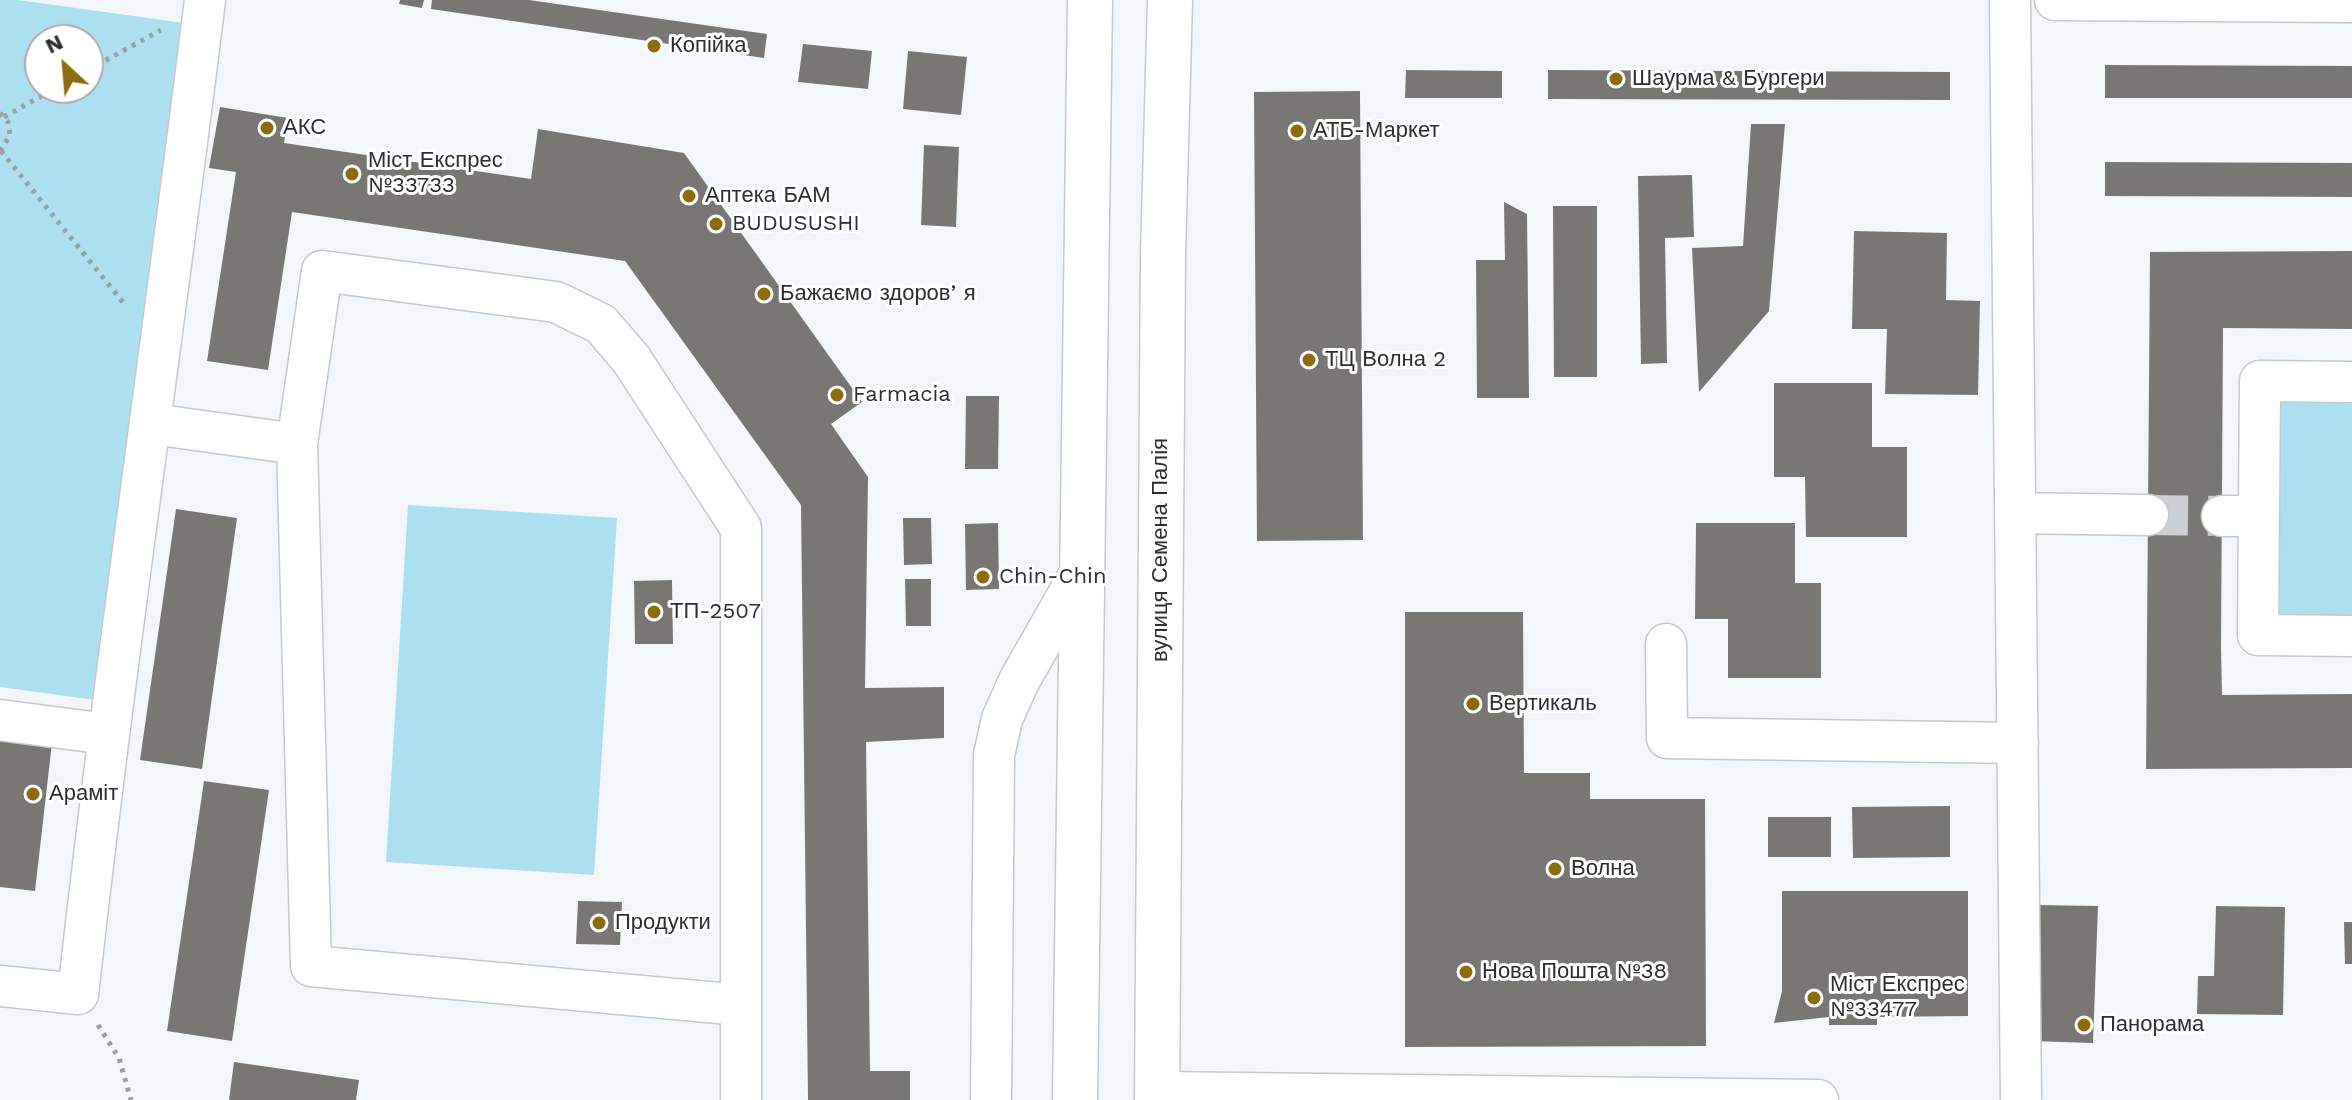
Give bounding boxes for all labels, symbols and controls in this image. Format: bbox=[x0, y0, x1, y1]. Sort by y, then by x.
north arrow bbox=[24, 24, 104, 104]
text: N bbox=[41, 29, 67, 59]
place label: Копійка bbox=[670, 33, 746, 59]
marker: Копійка bbox=[645, 37, 663, 55]
place label: Шаурма & Бургери bbox=[1632, 66, 1824, 92]
marker: Шаурма & Бургери bbox=[1607, 70, 1625, 88]
place label: АКС bbox=[283, 115, 326, 141]
place label: АТБ-Маркет bbox=[1313, 118, 1440, 144]
marker: АКС bbox=[258, 119, 276, 137]
marker: АТБ-Маркет bbox=[1288, 122, 1306, 140]
place label: Міст Експрес №33733 bbox=[368, 148, 503, 200]
marker: Міст Експрес №33733 bbox=[343, 165, 361, 183]
place label: Аптека БАМ bbox=[705, 183, 830, 209]
marker: Аптека БАМ bbox=[680, 187, 698, 205]
place label: BUDUSUSHI bbox=[732, 211, 860, 237]
marker: BUDUSUSHI bbox=[707, 215, 725, 233]
place label: Бажаємо здоровʼя bbox=[780, 281, 976, 307]
marker: Бажаємо здоровʼя bbox=[755, 285, 773, 303]
place label: ТЦ Волна 2 bbox=[1325, 347, 1446, 373]
marker: ТЦ Волна 2 bbox=[1300, 351, 1318, 369]
place label: Farmacia bbox=[853, 382, 951, 408]
marker: Farmacia bbox=[828, 386, 846, 404]
street label: вулиця Семена Палія bbox=[1148, 438, 1174, 662]
place label: Chin-Chin bbox=[999, 564, 1107, 590]
marker: Chin-Chin bbox=[974, 568, 992, 586]
place label: ТП-2507 bbox=[670, 599, 761, 625]
marker: ТП-2507 bbox=[645, 603, 663, 621]
place label: Вертикаль bbox=[1489, 691, 1597, 717]
marker: Вертикаль bbox=[1464, 695, 1482, 713]
place label: Араміт bbox=[49, 781, 118, 807]
marker: Араміт bbox=[24, 785, 42, 803]
place label: Волна bbox=[1571, 856, 1635, 882]
marker: Волна bbox=[1546, 860, 1564, 878]
place label: Продукти bbox=[615, 910, 711, 936]
marker: Продукти bbox=[590, 914, 608, 932]
place label: Нова Пошта №38 bbox=[1482, 959, 1667, 985]
marker: Нова Пошта №38 bbox=[1457, 963, 1475, 981]
place label: Міст Експрес №33477 bbox=[1830, 972, 1965, 1024]
marker: Міст Експрес №33477 bbox=[1805, 989, 1823, 1007]
place label: Панорама bbox=[2100, 1012, 2204, 1038]
marker: Панорама bbox=[2075, 1016, 2093, 1034]

